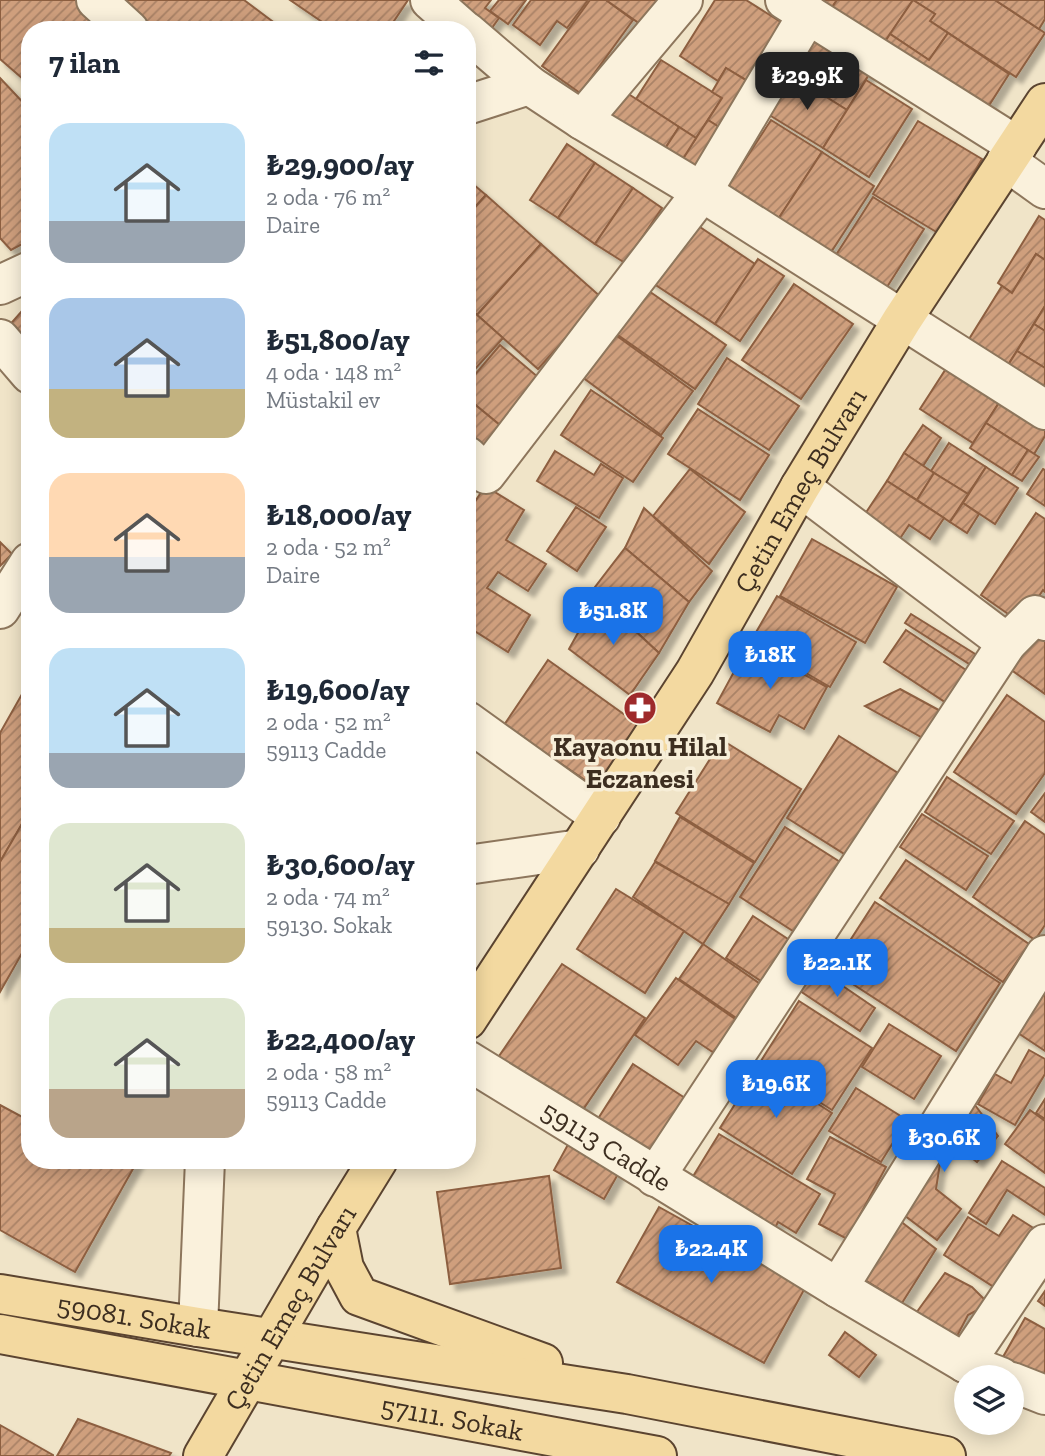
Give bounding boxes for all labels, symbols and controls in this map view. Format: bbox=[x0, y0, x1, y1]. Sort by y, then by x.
icon: filters bbox=[410, 44, 448, 82]
text: 7 ilan bbox=[49, 45, 120, 81]
pin: ₺29.9K bbox=[750, 52, 864, 112]
text: ₺29.9K bbox=[771, 61, 843, 89]
text: ₺29,900/ay bbox=[266, 147, 414, 183]
icon: home bbox=[105, 151, 189, 235]
text: 2 oda · 76 m² bbox=[266, 183, 390, 211]
text: Daire bbox=[266, 211, 320, 239]
text: ₺51,800/ay bbox=[266, 322, 410, 358]
icon: home bbox=[105, 326, 189, 410]
text: 4 oda · 148 m² bbox=[266, 358, 401, 386]
street label: Çetin Emeç Bulvarı bbox=[727, 382, 874, 599]
text: Müstakil ev bbox=[266, 386, 380, 414]
text: ₺18,000/ay bbox=[266, 497, 411, 533]
icon: home bbox=[105, 501, 189, 585]
text: 2 oda · 52 m² bbox=[266, 533, 391, 561]
text: Daire bbox=[266, 561, 320, 589]
pin: ₺51.8K bbox=[556, 588, 670, 647]
text: ₺51.8K bbox=[579, 596, 647, 624]
pin: ₺18K bbox=[729, 632, 811, 691]
text: ₺18K bbox=[744, 640, 796, 668]
text: ₺19,600/ay bbox=[266, 672, 410, 708]
icon: home bbox=[105, 676, 189, 760]
pharmacy icon: Kayaonu Hilal Eczanesi bbox=[621, 689, 659, 727]
text: 2 oda · 52 m² bbox=[266, 708, 391, 736]
place label: Kayaonu Hilal Eczanesi bbox=[553, 730, 727, 795]
text: 59113 Cadde bbox=[266, 736, 386, 764]
text: ₺30,600/ay bbox=[266, 847, 415, 883]
icon: home bbox=[105, 851, 189, 935]
text: 2 oda · 74 m² bbox=[266, 883, 390, 911]
text: 59130. Sokak bbox=[266, 911, 392, 939]
pin: ₺22.1K bbox=[780, 940, 894, 999]
text: ₺22.1K bbox=[803, 948, 871, 976]
text: ₺22,400/ay bbox=[266, 1022, 415, 1058]
icon: home bbox=[105, 1026, 189, 1110]
text: 2 oda · 58 m² bbox=[266, 1058, 391, 1086]
pin: ₺19.6K bbox=[719, 1060, 833, 1120]
text: ₺19.6K bbox=[742, 1069, 810, 1097]
text: 59113 Cadde bbox=[266, 1086, 386, 1114]
street label: 59113 Cadde bbox=[535, 1094, 677, 1199]
pin: ₺30.6K bbox=[887, 1114, 1001, 1174]
text: ₺30.6K bbox=[908, 1123, 980, 1151]
street label: Çetin Emeç Bulvarı bbox=[217, 1199, 363, 1416]
pin: ₺22.4K bbox=[654, 1226, 768, 1285]
text: ₺22.4K bbox=[675, 1234, 747, 1262]
street label: 59081. Sokak bbox=[55, 1288, 214, 1346]
map controls bbox=[954, 1365, 1024, 1435]
button: layers bbox=[954, 1365, 1024, 1435]
street label: 57111. Sokak bbox=[378, 1389, 526, 1448]

